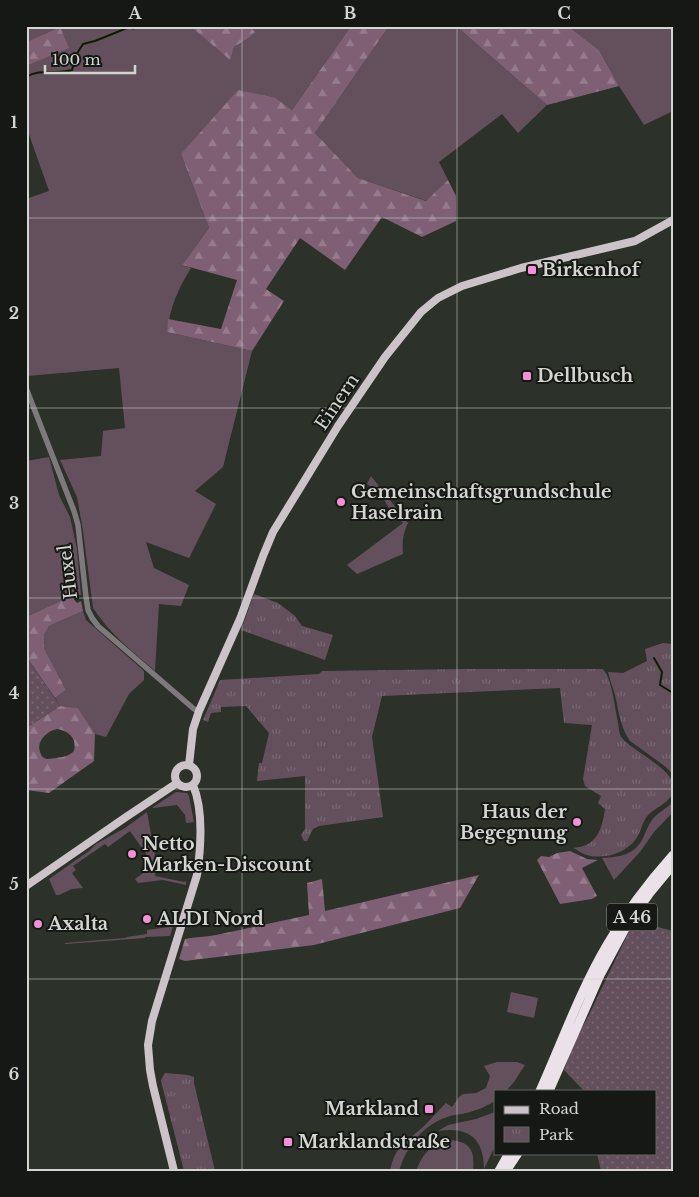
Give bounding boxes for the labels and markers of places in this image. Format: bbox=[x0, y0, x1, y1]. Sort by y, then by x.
place label: Birkenhof bbox=[542, 259, 642, 281]
marker: Birkenhof bbox=[526, 264, 538, 276]
place label: Dellbusch bbox=[537, 365, 633, 387]
marker: Dellbusch bbox=[521, 370, 533, 382]
place label: Gemeinschaftsgrundschule Haselrain bbox=[351, 481, 612, 524]
marker: Gemeinschaftsgrundschule Haselrain bbox=[335, 496, 347, 508]
place label: Haus der Begegnung bbox=[460, 801, 568, 844]
marker: Haus der Begegnung bbox=[571, 816, 583, 828]
place label: Netto Marken-Discount bbox=[142, 833, 311, 876]
marker: Netto Marken-Discount bbox=[126, 848, 138, 860]
place label: ALDI Nord bbox=[156, 908, 264, 930]
place label: Axalta bbox=[47, 913, 109, 935]
marker: ALDI Nord bbox=[141, 913, 153, 925]
marker: Axalta bbox=[32, 918, 44, 930]
place label: Markland bbox=[325, 1098, 419, 1120]
marker: Markland bbox=[423, 1103, 435, 1115]
place label: Marklandstraße bbox=[298, 1131, 450, 1153]
marker: Marklandstraße bbox=[282, 1136, 294, 1148]

